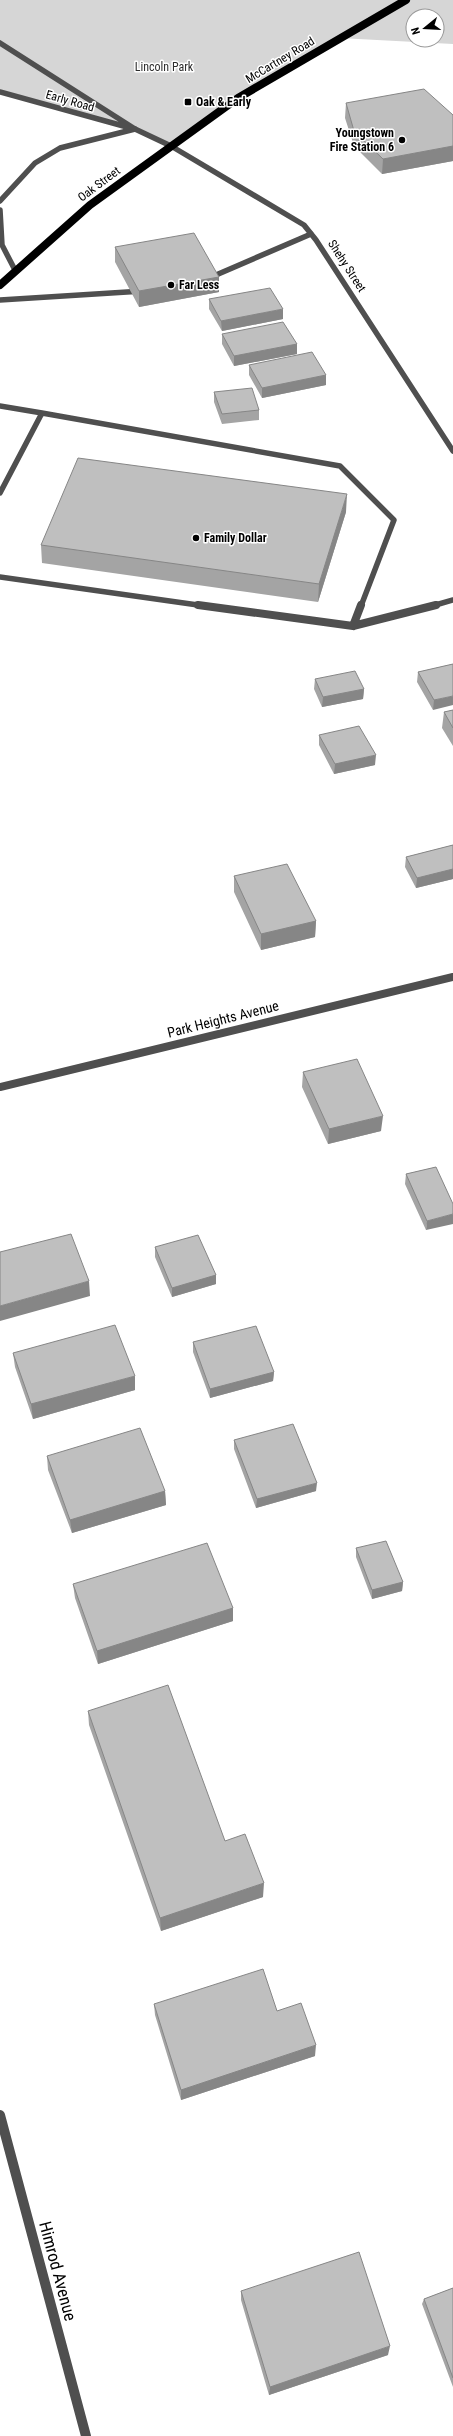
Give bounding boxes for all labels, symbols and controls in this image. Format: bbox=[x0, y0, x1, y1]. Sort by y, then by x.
north arrow bbox=[405, 8, 445, 48]
text: N bbox=[409, 25, 423, 36]
street label: McCartney Road bbox=[243, 34, 317, 86]
park label: Lincoln Park bbox=[135, 60, 194, 74]
street label: Early Road bbox=[44, 87, 96, 115]
place label: Oak & Early bbox=[196, 95, 252, 109]
marker: Oak & Early bbox=[183, 97, 193, 107]
place label: Youngstown Fire Station 6 bbox=[330, 126, 394, 154]
marker: Youngstown Fire Station 6 bbox=[397, 135, 407, 145]
street label: Oak Street bbox=[75, 163, 123, 204]
street label: Shehy Street bbox=[325, 237, 369, 295]
place label: Far Less bbox=[179, 278, 220, 292]
marker: Far Less bbox=[166, 280, 176, 290]
place label: Family Dollar bbox=[204, 531, 267, 545]
marker: Family Dollar bbox=[191, 533, 201, 543]
street label: Park Heights Avenue bbox=[166, 997, 281, 1041]
street label: Himrod Avenue bbox=[35, 2219, 81, 2323]

